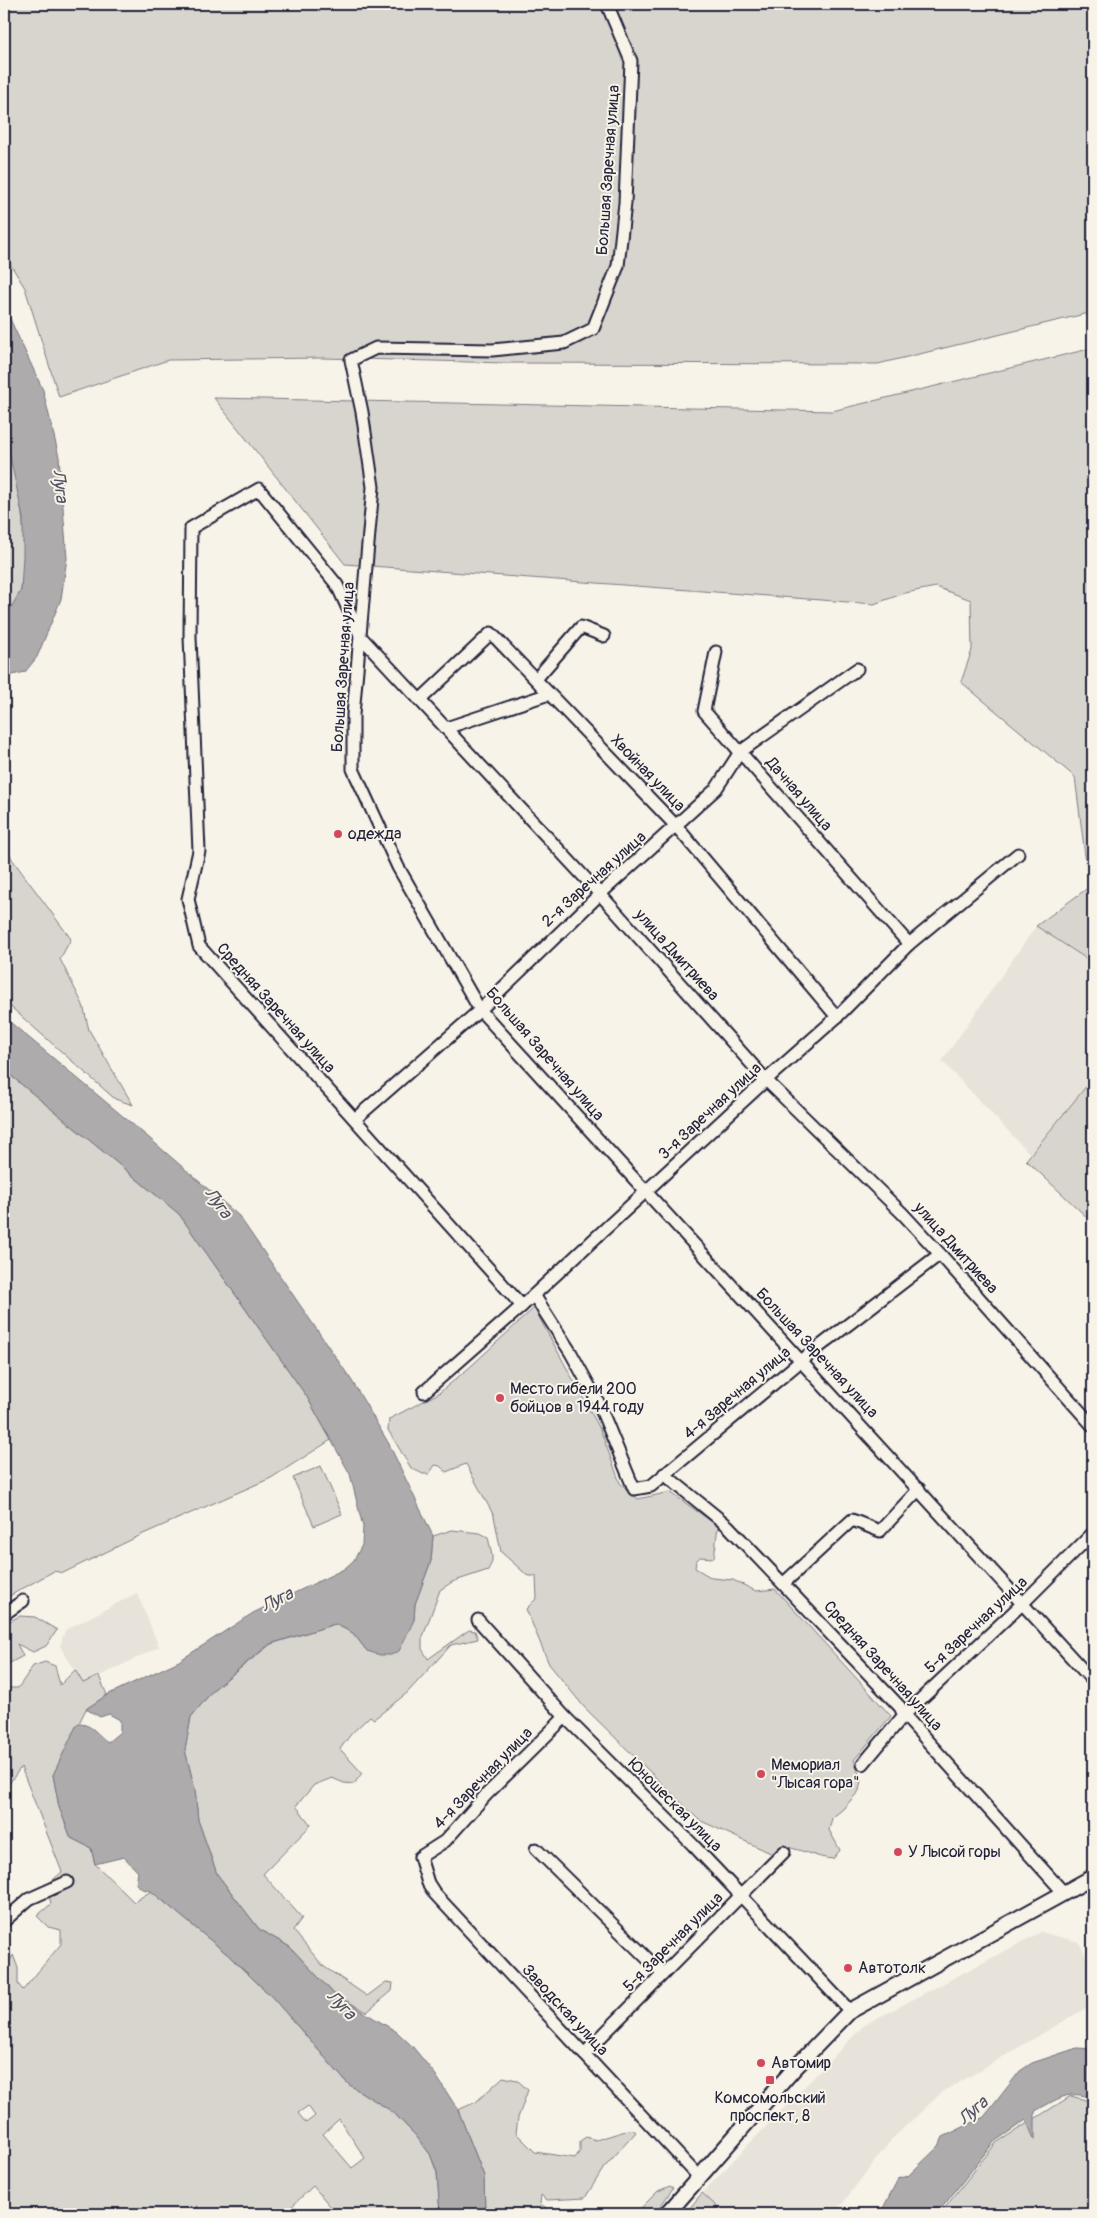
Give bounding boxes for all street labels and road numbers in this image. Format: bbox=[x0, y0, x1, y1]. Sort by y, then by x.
street label: Большая Заречная улица bbox=[592, 84, 624, 256]
street label: Большая Заречная улица bbox=[327, 581, 359, 753]
street label: Хвойная улица bbox=[606, 730, 690, 816]
street label: Дачная улица bbox=[761, 752, 837, 835]
street label: 2-я Заречная улица bbox=[538, 827, 650, 931]
street label: улица Дмитриева bbox=[630, 904, 723, 1005]
street label: Средняя Заречная улица bbox=[212, 939, 340, 1077]
street label: Большая Заречная улица bbox=[482, 983, 608, 1125]
street label: 3-я Заречная улица bbox=[654, 1058, 766, 1164]
street label: улица Дмитриева bbox=[909, 1197, 1002, 1298]
street label: Большая Заречная улица bbox=[752, 1284, 882, 1422]
street label: 4-я Заречная улица bbox=[679, 1342, 795, 1444]
street label: 5-я Заречная улица bbox=[920, 1572, 1032, 1678]
street label: Средняя Заречная улица bbox=[819, 1597, 947, 1735]
street label: 4-я Заречная улица bbox=[429, 1723, 537, 1833]
street label: Юношеская улица bbox=[624, 1754, 726, 1856]
street label: 5-я Заречная улица bbox=[619, 1888, 727, 1996]
street label: Заводская улица bbox=[518, 1960, 612, 2060]

